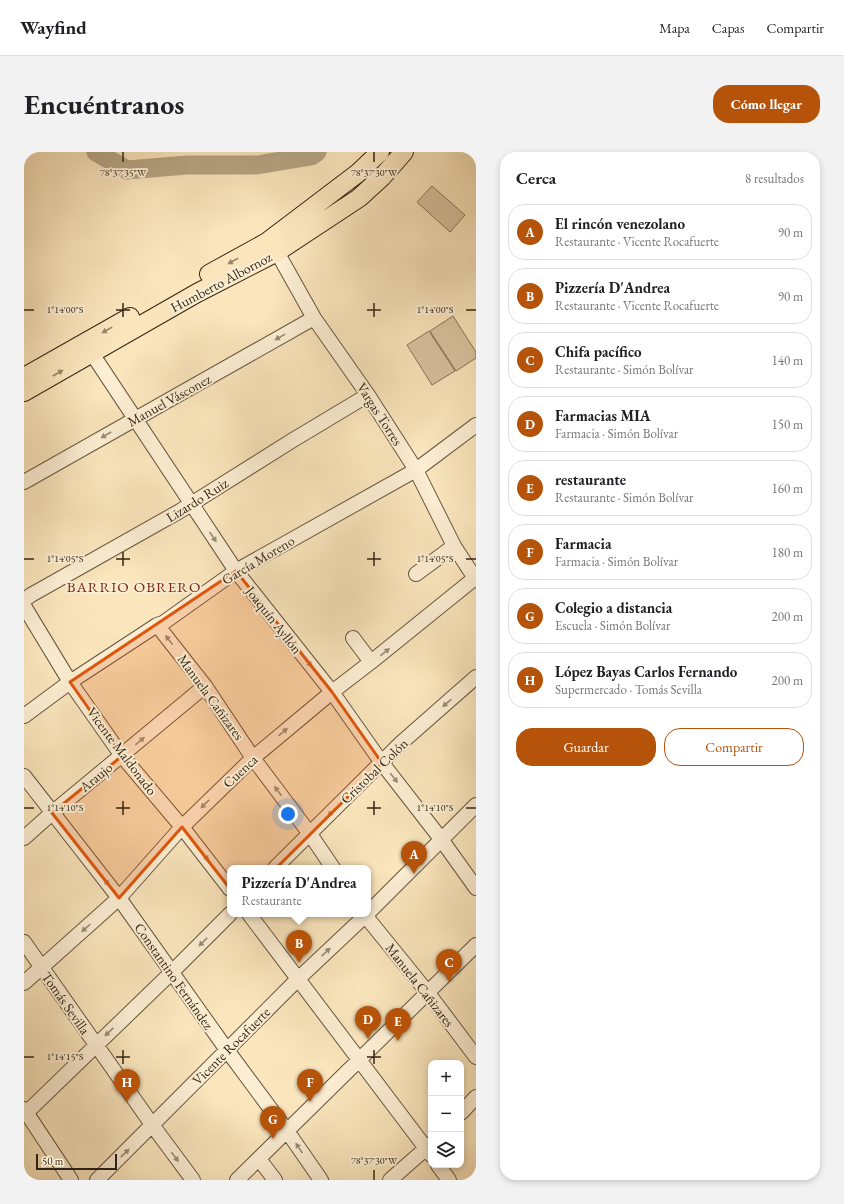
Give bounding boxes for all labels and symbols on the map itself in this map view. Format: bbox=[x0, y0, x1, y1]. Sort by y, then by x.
text: 78°37'35"W bbox=[100, 166, 147, 179]
text: 78°37'30"W bbox=[351, 166, 398, 179]
street label: Humberto Albornoz bbox=[167, 247, 275, 316]
one-way arrow bbox=[227, 257, 239, 264]
text: 1°14'00"S bbox=[47, 303, 84, 316]
text: 1°14'00"S bbox=[417, 303, 454, 316]
one-way arrow bbox=[101, 327, 113, 334]
one-way arrow bbox=[274, 334, 286, 341]
street label: Manuel Vásconez bbox=[124, 369, 215, 430]
one-way arrow bbox=[52, 370, 64, 377]
street label: Vargas Torres bbox=[353, 379, 407, 449]
one-way arrow bbox=[100, 432, 112, 439]
street label: Lizardo Ruiz bbox=[163, 473, 232, 526]
one-way arrow bbox=[209, 531, 217, 542]
street label: García Moreno bbox=[218, 531, 298, 589]
text: 1°14'05"S bbox=[47, 552, 84, 565]
text: 1°14'05"S bbox=[417, 552, 454, 565]
district label: BARRIO OBRERO bbox=[67, 577, 201, 596]
street label: Joaquín Ayllón bbox=[241, 582, 306, 658]
one-way arrow bbox=[165, 634, 173, 645]
one-way arrow bbox=[379, 647, 390, 656]
street label: Manuela Cañizares bbox=[174, 651, 248, 744]
one-way arrow bbox=[304, 657, 313, 668]
one-way arrow bbox=[441, 699, 452, 708]
street label: Vicente Maldonado bbox=[83, 703, 161, 799]
one-way arrow bbox=[278, 728, 288, 737]
street label: Cristobal Colón bbox=[336, 734, 412, 808]
one-way arrow bbox=[134, 737, 145, 746]
street label: Cuenca bbox=[219, 750, 262, 792]
street label: Araujo bbox=[75, 758, 116, 796]
one-way arrow bbox=[389, 773, 398, 784]
one-way arrow bbox=[274, 785, 282, 796]
one-way arrow bbox=[200, 799, 210, 809]
text: 1°14'10"S bbox=[47, 801, 84, 814]
text: 1°14'10"S bbox=[417, 801, 454, 814]
your location bbox=[278, 804, 298, 824]
one-way arrow bbox=[327, 807, 337, 817]
pin: A bbox=[401, 841, 427, 874]
one-way arrow bbox=[200, 851, 209, 862]
one-way arrow bbox=[103, 878, 112, 889]
street label: Constantino Fernández bbox=[130, 919, 218, 1033]
one-way arrow bbox=[81, 923, 91, 932]
pin: B bbox=[286, 930, 312, 963]
one-way arrow bbox=[198, 937, 207, 947]
street label: Manuela Cañizares bbox=[382, 940, 458, 1030]
one-way arrow bbox=[321, 947, 331, 957]
pin: C bbox=[436, 949, 462, 982]
street label: Tomás Sevilla bbox=[38, 968, 94, 1038]
street label: Vicente Rocafuerte bbox=[188, 1003, 274, 1089]
pin: D bbox=[355, 1006, 381, 1039]
pin: E bbox=[385, 1008, 411, 1041]
one-way arrow bbox=[104, 1028, 115, 1037]
text: 1°14'15"S bbox=[47, 1050, 84, 1063]
pin: H bbox=[114, 1069, 140, 1102]
pin: F bbox=[297, 1069, 323, 1102]
pin: G bbox=[260, 1106, 286, 1139]
one-way arrow bbox=[295, 1143, 303, 1153]
one-way arrow bbox=[120, 1148, 130, 1158]
one-way arrow bbox=[171, 1151, 180, 1162]
scale bar bbox=[36, 1152, 117, 1171]
text: 78°37'30"W bbox=[351, 1154, 398, 1167]

